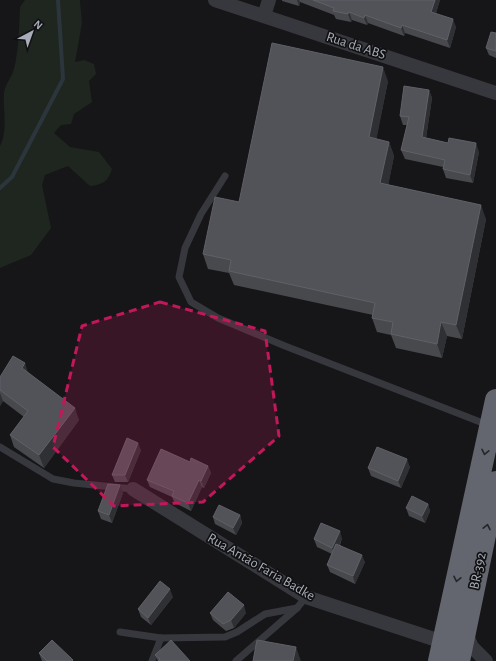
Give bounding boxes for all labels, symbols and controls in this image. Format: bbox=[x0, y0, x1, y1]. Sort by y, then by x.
north arrow bbox=[12, 12, 52, 52]
text: N bbox=[32, 18, 45, 31]
street label: Rua da ABS bbox=[325, 30, 387, 62]
one-way arrow bbox=[481, 449, 489, 455]
one-way arrow bbox=[482, 524, 490, 530]
street label: Rua Antão Faria Badke bbox=[205, 531, 317, 603]
street label: BR-392 bbox=[467, 551, 489, 591]
one-way arrow bbox=[453, 576, 461, 582]

